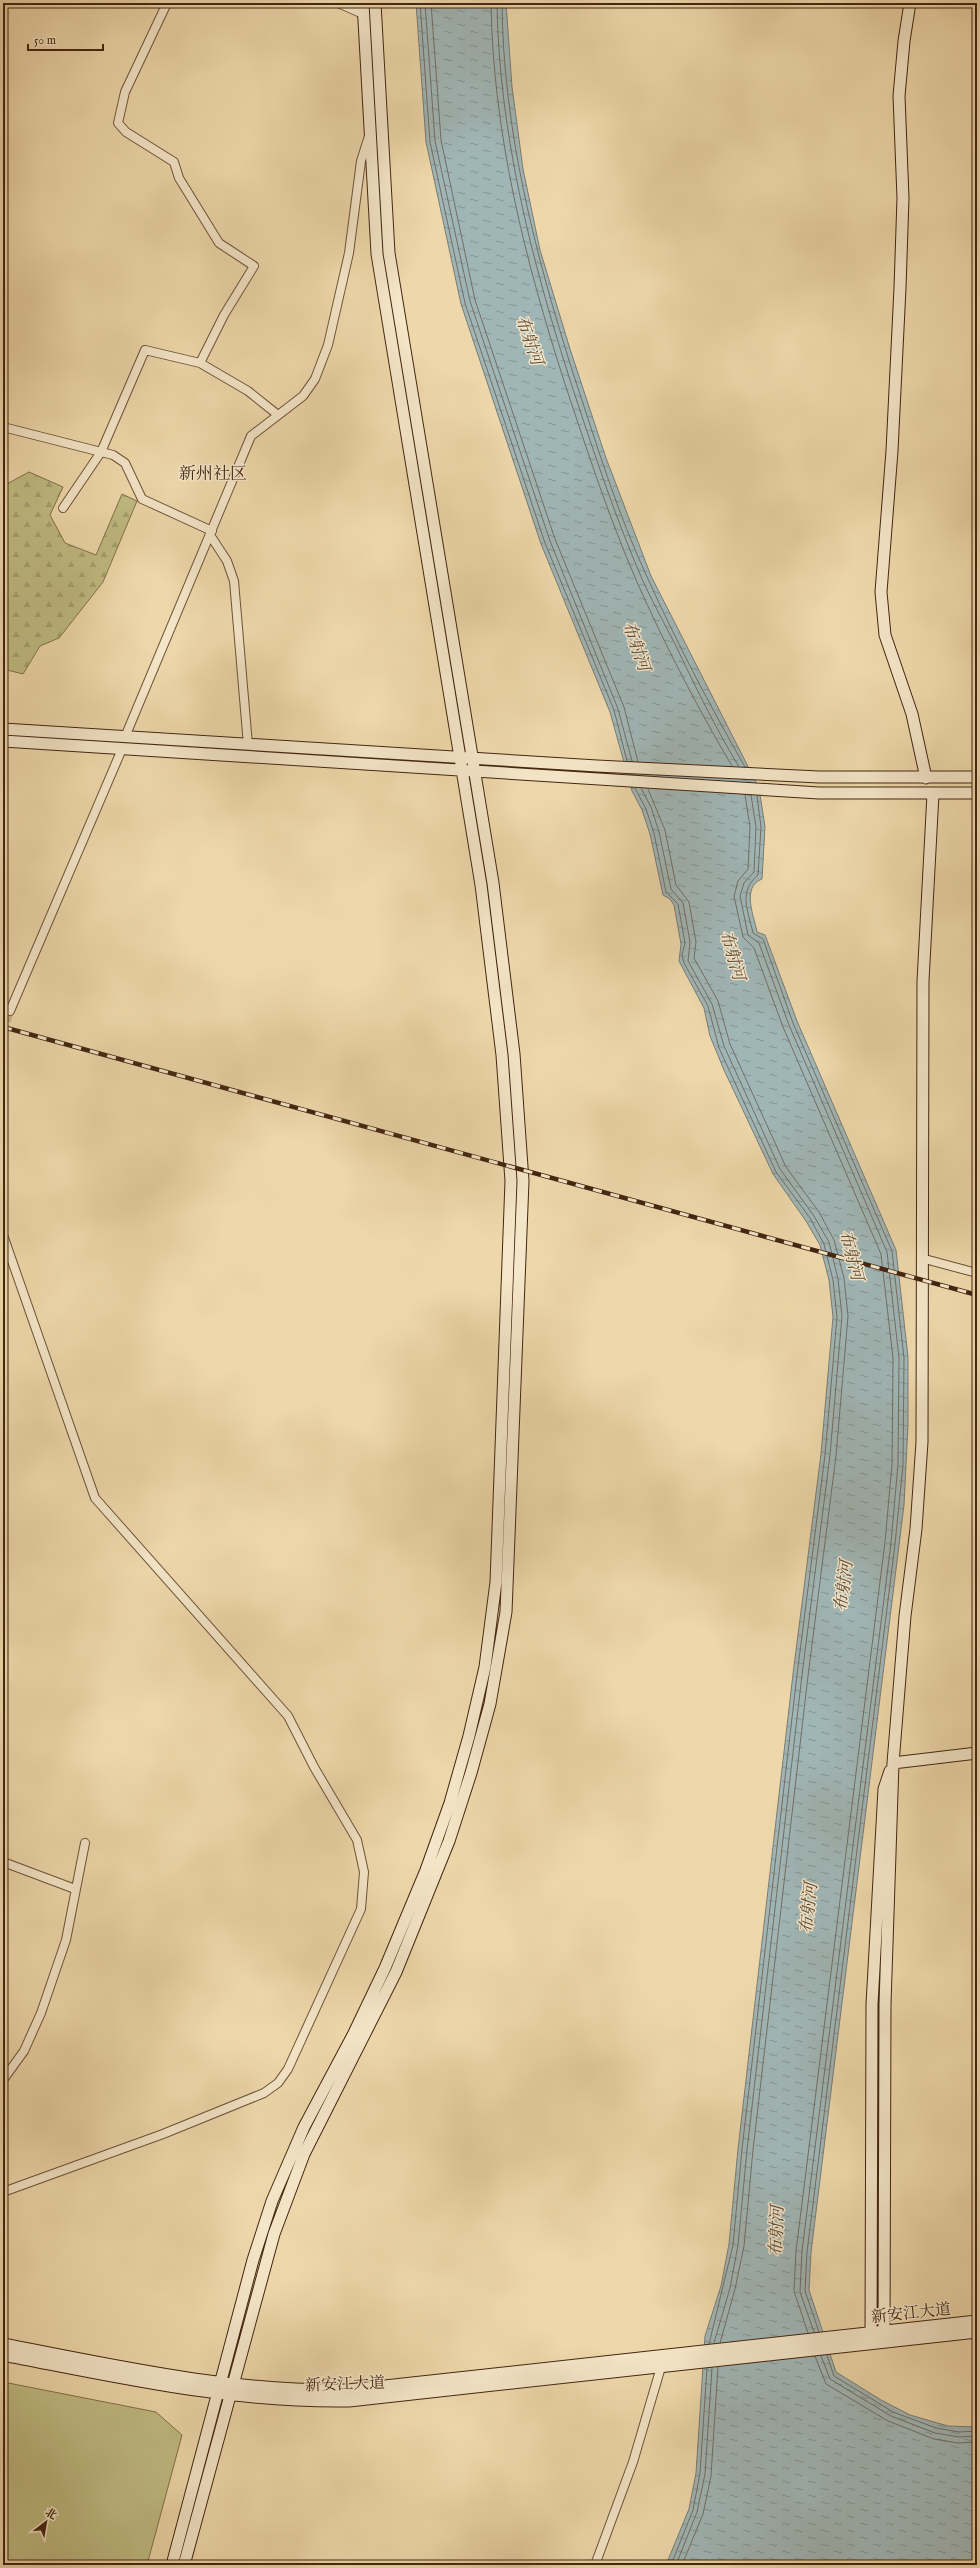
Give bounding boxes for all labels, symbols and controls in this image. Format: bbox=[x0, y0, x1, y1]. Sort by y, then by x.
scale bar bbox=[28, 26, 103, 52]
text: 50 m bbox=[34, 33, 56, 48]
water label: 布射河 bbox=[510, 313, 548, 371]
district label: 新州社区 bbox=[179, 464, 247, 485]
water label: 布射河 bbox=[617, 619, 655, 677]
water label: 布射河 bbox=[714, 928, 750, 986]
water label: 布射河 bbox=[834, 1228, 868, 1286]
water label: 布射河 bbox=[831, 1557, 858, 1613]
water label: 布射河 bbox=[796, 1879, 823, 1935]
water label: 布射河 bbox=[766, 2202, 789, 2257]
street label: 新安江大道 bbox=[870, 2300, 952, 2328]
street label: 新安江大道 bbox=[305, 2374, 385, 2396]
north arrow bbox=[26, 2502, 66, 2542]
text: 北 bbox=[42, 2505, 59, 2523]

